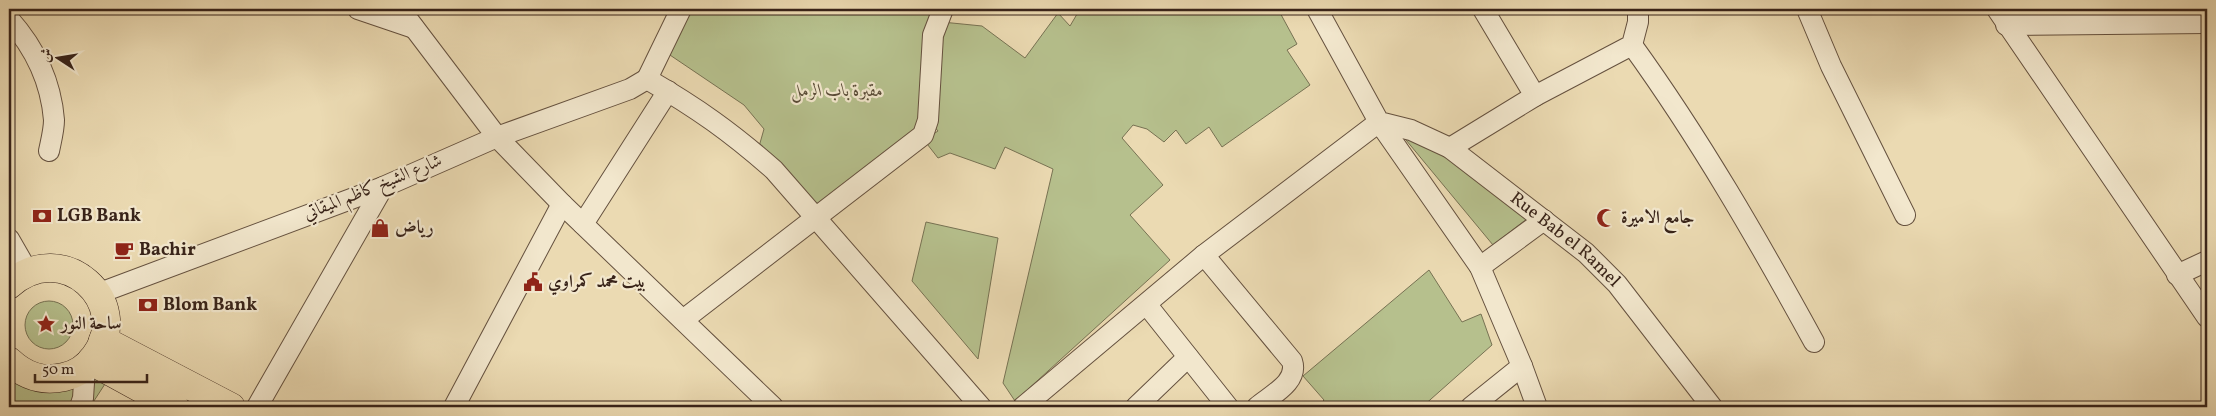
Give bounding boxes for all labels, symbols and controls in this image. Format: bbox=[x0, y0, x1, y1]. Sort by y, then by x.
north arrow bbox=[32, 32, 82, 82]
text: ش bbox=[36, 47, 58, 64]
park label: مقبرة باب الرمل bbox=[791, 79, 883, 104]
street label: شارع الشيخ كاظم الميقاتي bbox=[300, 149, 447, 230]
street label: Rue Bab el Ramel bbox=[1505, 186, 1626, 293]
place label: LGB Bank bbox=[57, 204, 141, 229]
bank icon: LGB Bank bbox=[31, 205, 53, 227]
place label: جامع الاميرة bbox=[1621, 206, 1695, 234]
mosque icon: جامع الاميرة bbox=[1595, 207, 1617, 229]
place label: رياض bbox=[395, 216, 434, 241]
shop icon: رياض bbox=[369, 217, 391, 239]
place label: Bachir bbox=[139, 238, 196, 263]
cafe icon: Bachir bbox=[113, 239, 135, 261]
place label: بيت محمد كمراوي bbox=[548, 270, 646, 296]
public building icon: بيت محمد كمراوي bbox=[522, 271, 544, 293]
place label: Blom Bank bbox=[163, 293, 257, 318]
bank icon: Blom Bank bbox=[137, 294, 159, 316]
place label: ساحة النور bbox=[59, 312, 122, 337]
place icon: ساحة النور bbox=[35, 313, 57, 335]
scale bar bbox=[35, 351, 148, 383]
text: 50 m bbox=[42, 360, 74, 381]

